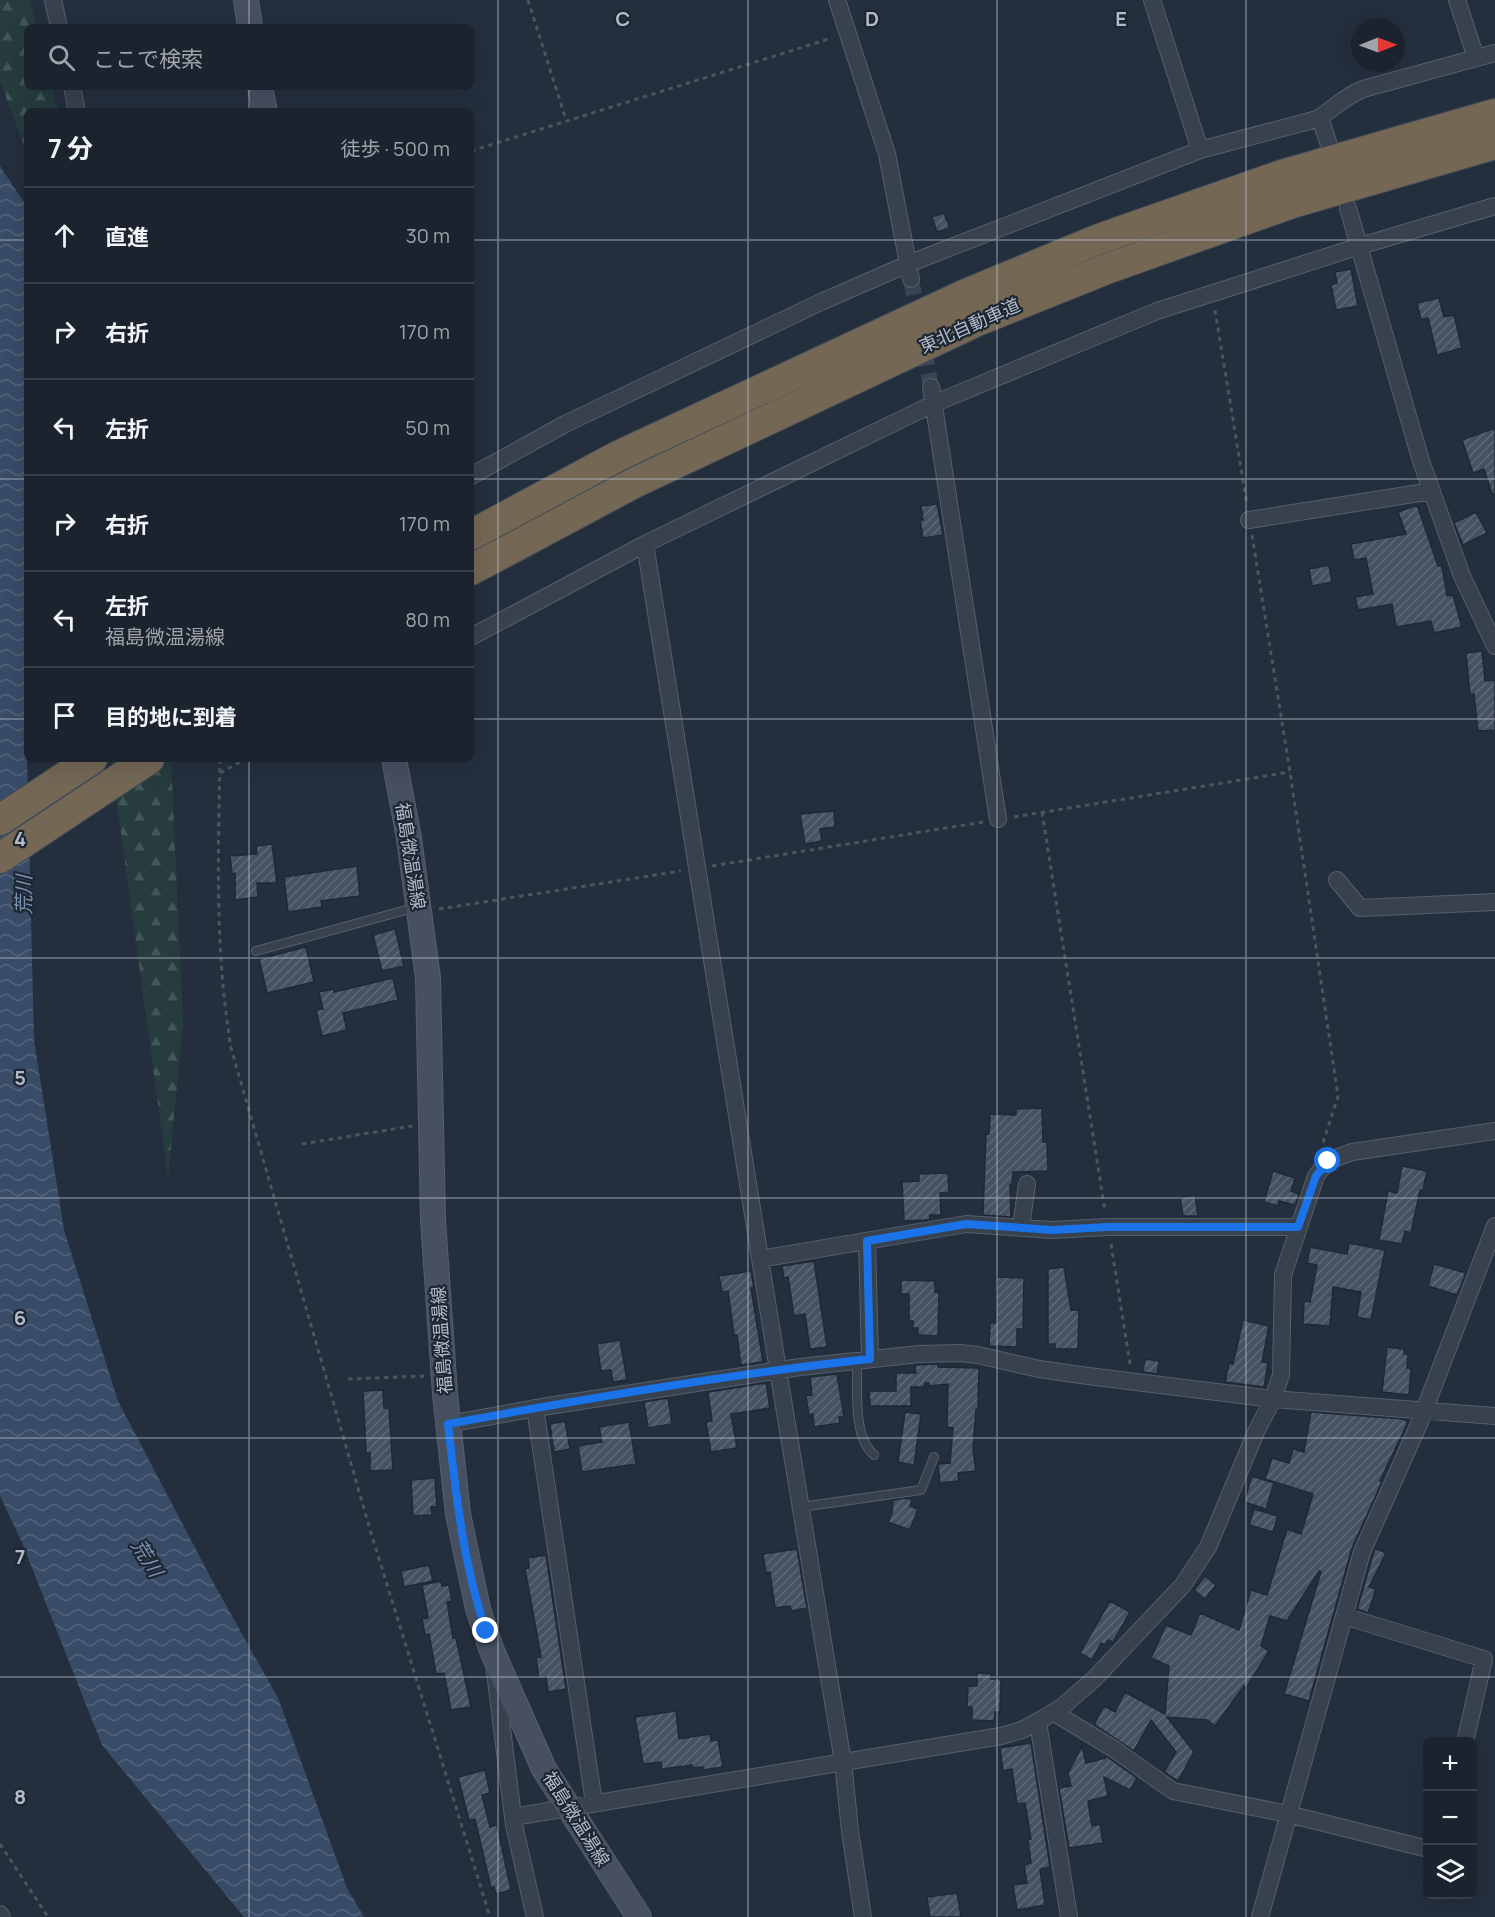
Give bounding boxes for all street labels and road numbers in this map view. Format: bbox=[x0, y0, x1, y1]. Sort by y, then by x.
street label: 東北自動車道 bbox=[915, 292, 1024, 358]
street label: 福島微温湯線 bbox=[391, 801, 431, 911]
street label: 福島微温湯線 bbox=[425, 1285, 457, 1395]
street label: 福島微温湯線 bbox=[538, 1766, 616, 1871]

